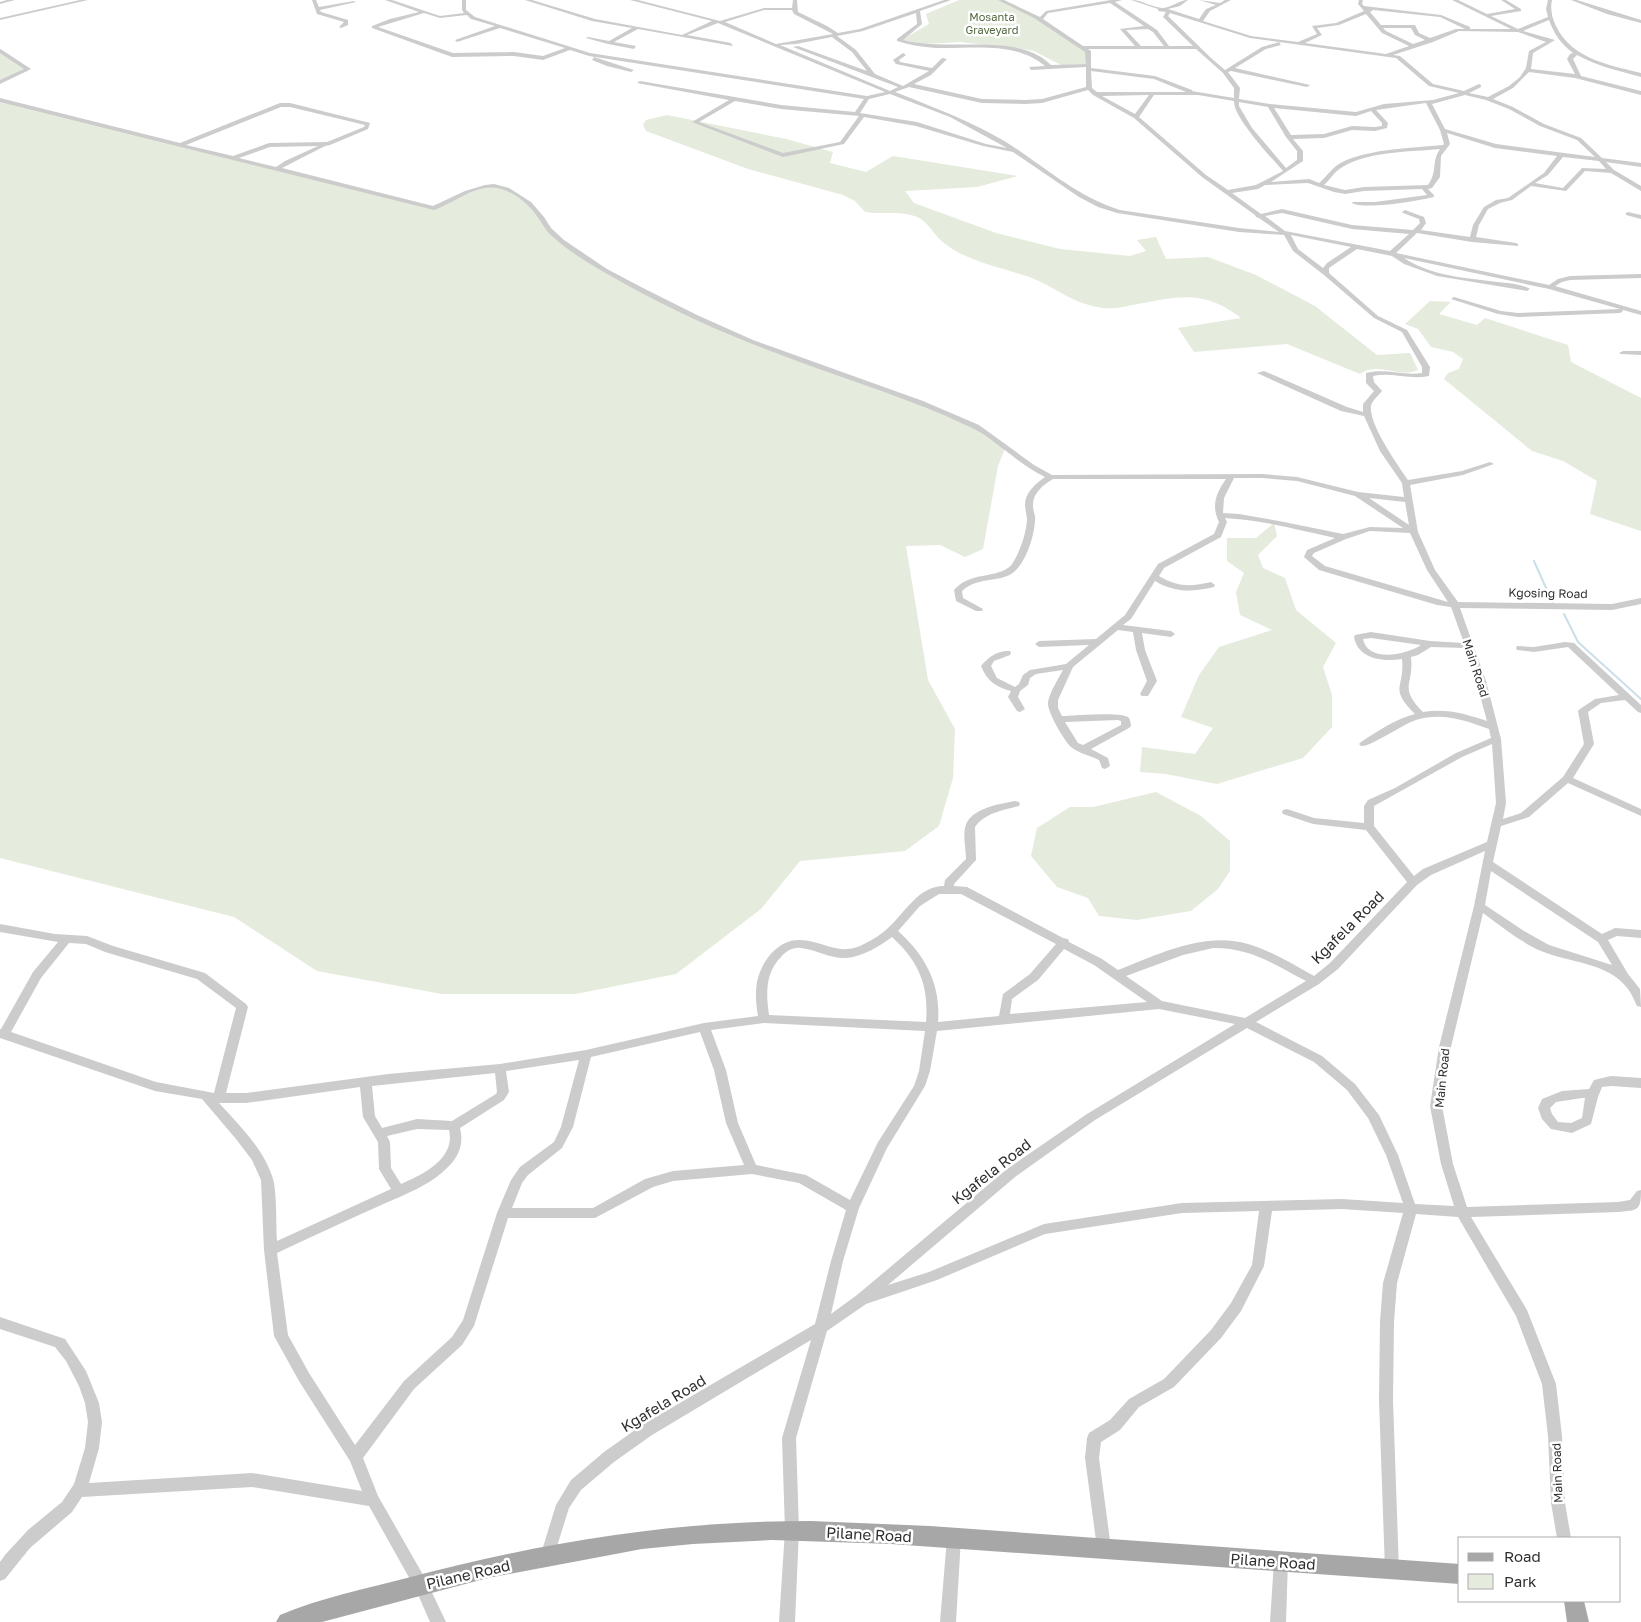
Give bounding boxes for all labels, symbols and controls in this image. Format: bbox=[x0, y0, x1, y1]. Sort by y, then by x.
park label: Mosanta Graveyard bbox=[965, 10, 1019, 36]
street label: Kgosing Road bbox=[1508, 585, 1588, 601]
street label: Main Road bbox=[1460, 637, 1492, 699]
street label: Kgafela Road bbox=[1307, 887, 1387, 967]
street label: Main Road bbox=[1431, 1047, 1453, 1109]
street label: Kgafela Road bbox=[948, 1134, 1034, 1208]
street label: Kgafela Road bbox=[617, 1371, 709, 1435]
street label: Main Road bbox=[1548, 1443, 1566, 1503]
street label: Pilane Road bbox=[826, 1523, 912, 1545]
legend bbox=[1458, 1537, 1621, 1602]
text: Road bbox=[1504, 1547, 1541, 1565]
street label: Pilane Road bbox=[1230, 1549, 1316, 1573]
street label: Pilane Road bbox=[424, 1556, 512, 1592]
text: Park bbox=[1504, 1572, 1537, 1590]

